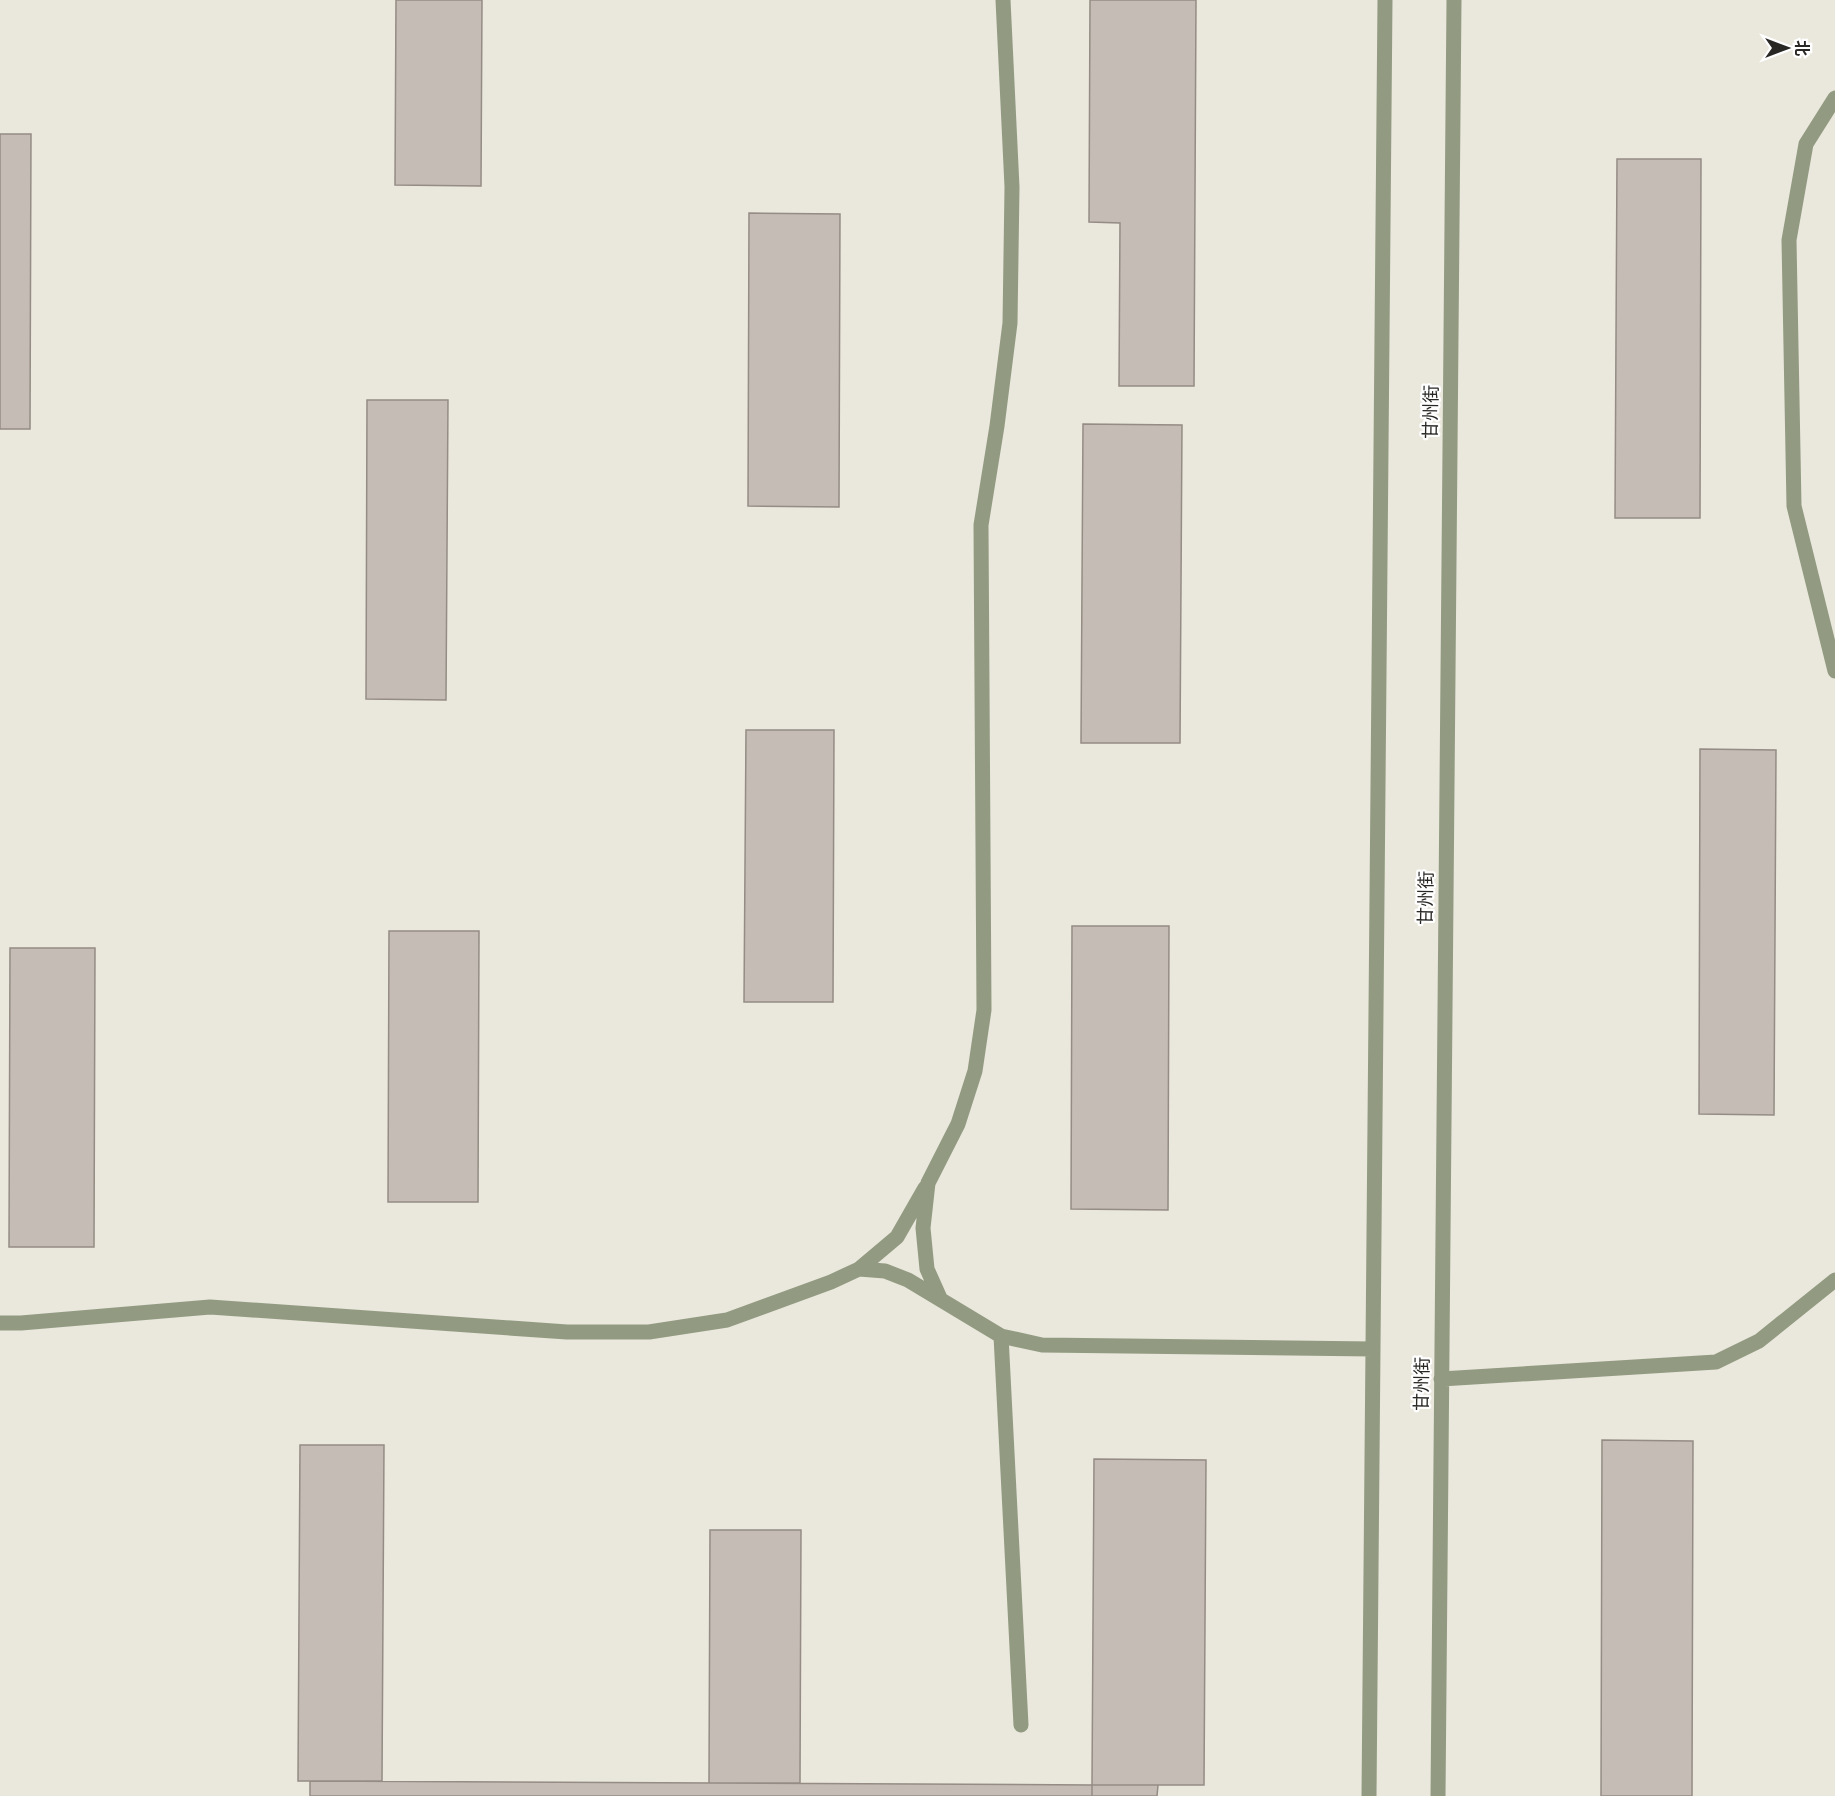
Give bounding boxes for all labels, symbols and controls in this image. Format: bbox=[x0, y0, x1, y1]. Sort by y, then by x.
north arrow bbox=[1757, 18, 1817, 78]
text: 北 bbox=[1792, 40, 1811, 56]
street label: 甘州街 bbox=[1420, 385, 1441, 439]
street label: 甘州街 bbox=[1415, 871, 1436, 925]
street label: 甘州街 bbox=[1411, 1357, 1432, 1411]

